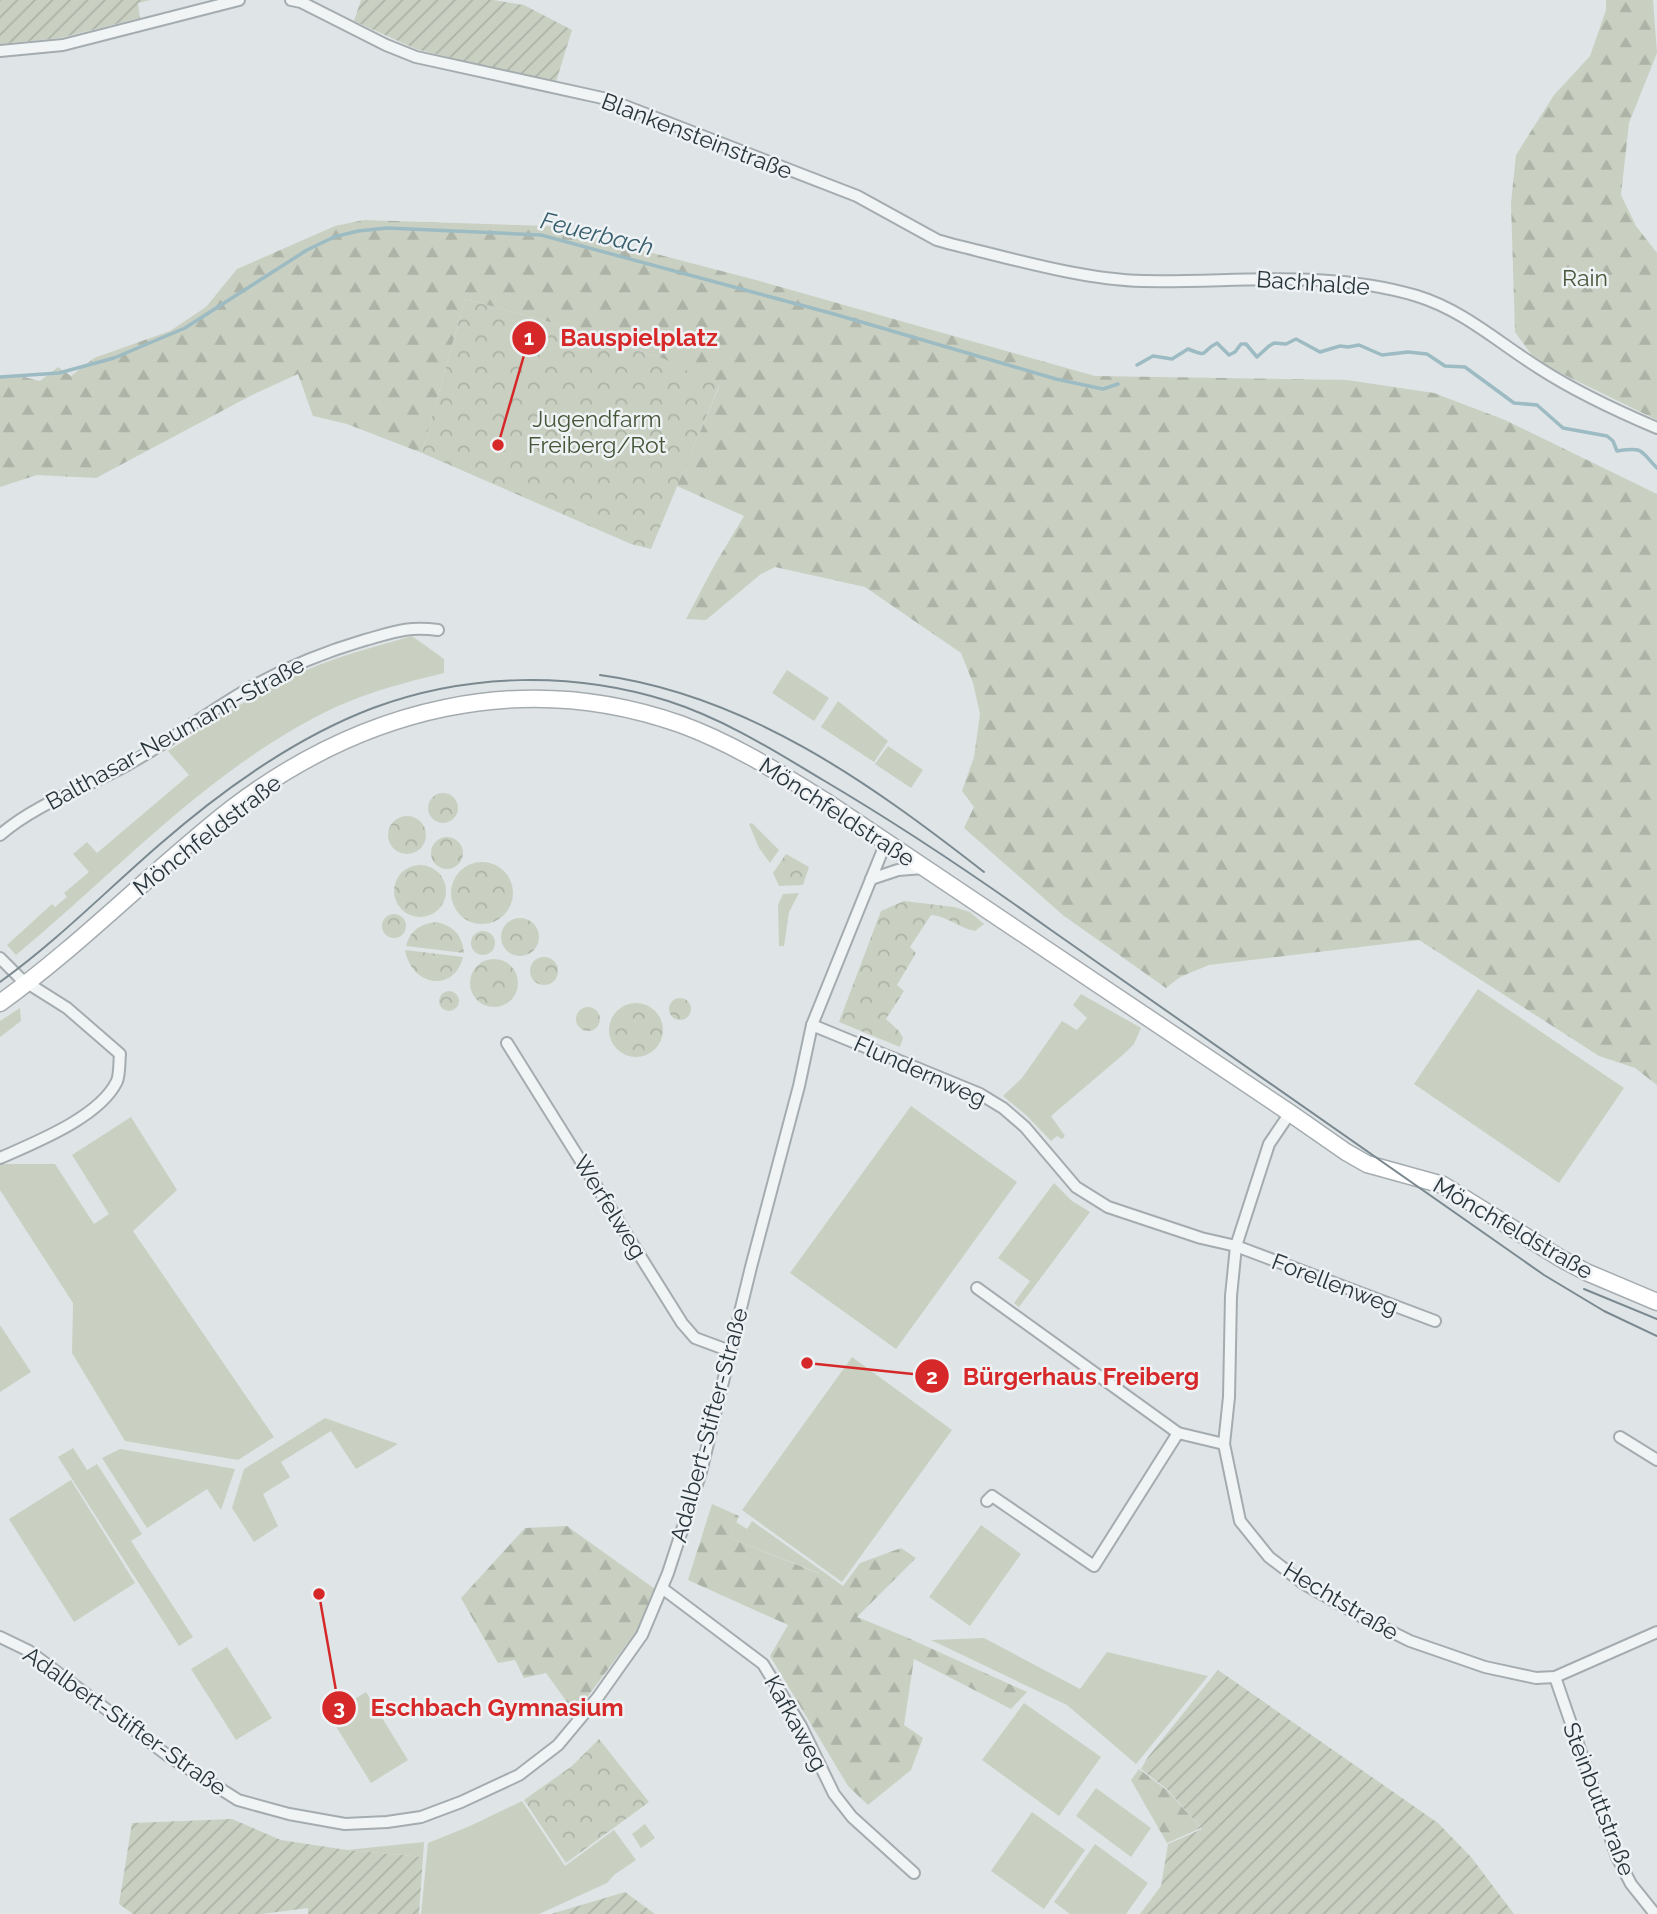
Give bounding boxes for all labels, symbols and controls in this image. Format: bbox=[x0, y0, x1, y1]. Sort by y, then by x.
street label: Blankensteinstraße bbox=[598, 87, 796, 184]
water label: Feuerbach bbox=[538, 206, 656, 262]
park label: Rain bbox=[1562, 264, 1608, 291]
street label: Bachhalde bbox=[1255, 265, 1371, 300]
callout: Bauspielplatz bbox=[512, 315, 732, 360]
text: Bauspielplatz bbox=[560, 323, 718, 352]
text: 1 bbox=[524, 325, 534, 350]
park label: Jugendfarm Freiberg/Rot bbox=[528, 405, 666, 458]
street label: Balthasar-Neumann-Straße bbox=[41, 650, 309, 815]
street label: Mönchfeldstraße bbox=[755, 751, 920, 872]
street label: Mönchfeldstraße bbox=[128, 769, 286, 901]
street label: Flundernweg bbox=[850, 1029, 991, 1112]
street label: Werfelweg bbox=[568, 1150, 653, 1263]
street label: Mönchfeldstraße bbox=[1429, 1171, 1598, 1284]
street label: Forellenweg bbox=[1268, 1247, 1402, 1320]
street label: Adalbert-Stifter-Straße bbox=[664, 1305, 753, 1545]
callout: Bürgerhaus Freiberg bbox=[914, 1354, 1214, 1399]
text: Bürgerhaus Freiberg bbox=[963, 1362, 1199, 1391]
text: 2 bbox=[926, 1364, 938, 1389]
street label: Hechtstraße bbox=[1279, 1556, 1404, 1645]
street label: Adalbert-Stifter-Straße bbox=[19, 1640, 232, 1801]
street label: Kafkaweg bbox=[759, 1670, 834, 1775]
callout: Eschbach Gymnasium bbox=[322, 1685, 638, 1730]
text: Eschbach Gymnasium bbox=[370, 1693, 624, 1722]
text: 3 bbox=[333, 1695, 345, 1720]
street label: Steinbuttstraße bbox=[1558, 1718, 1641, 1879]

